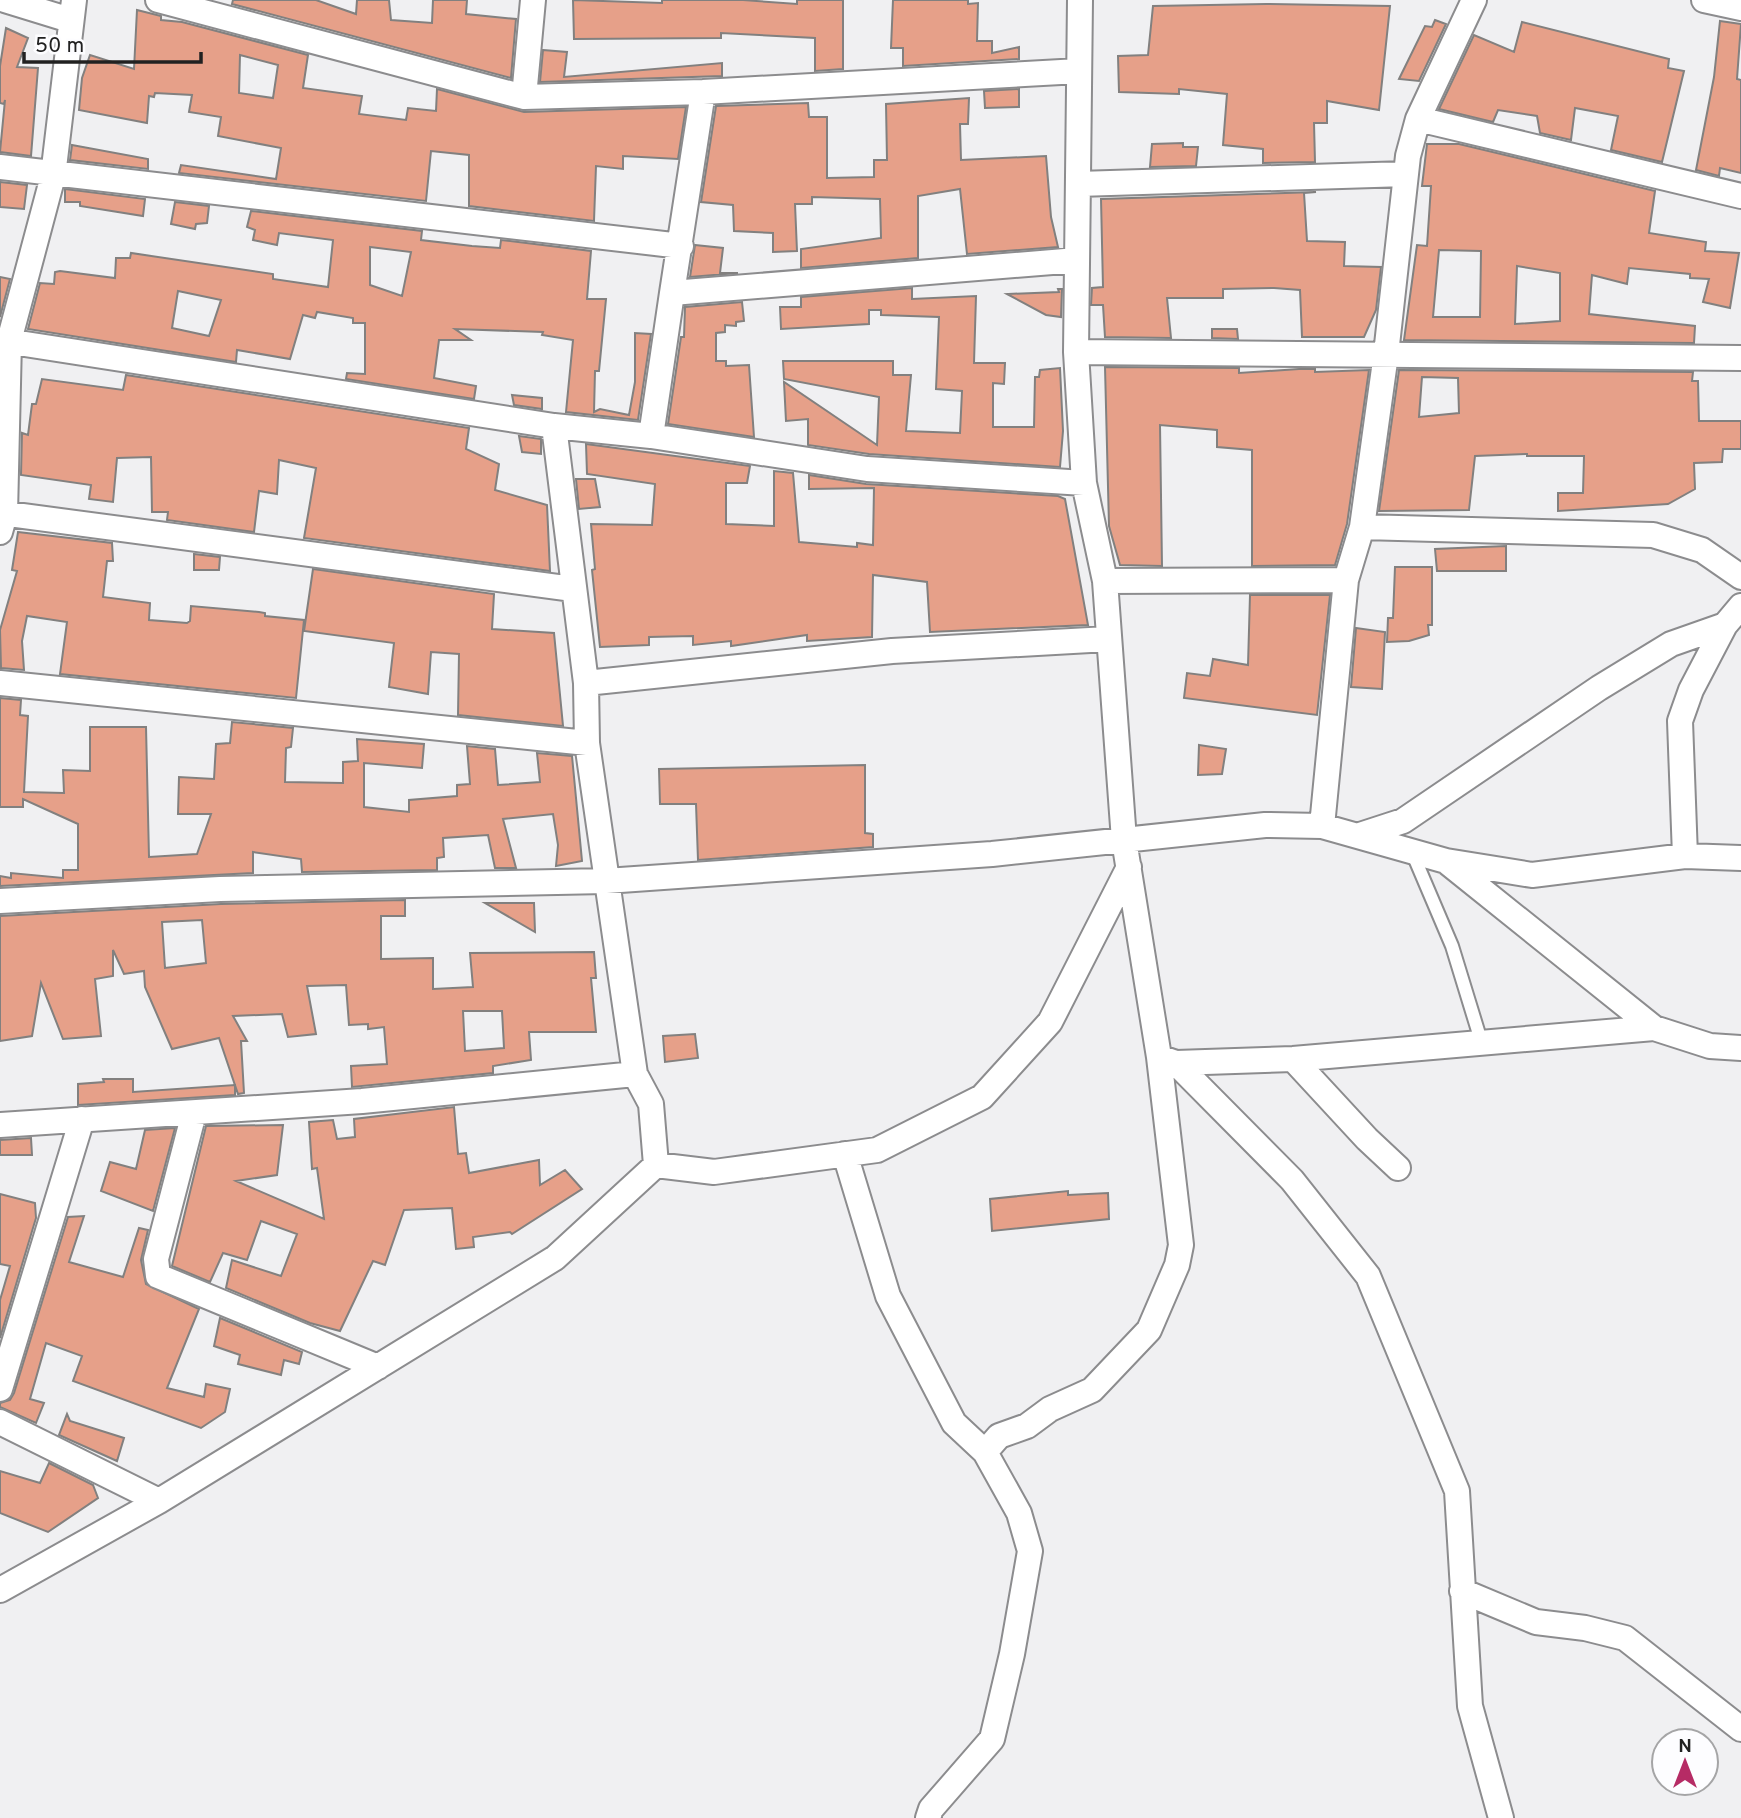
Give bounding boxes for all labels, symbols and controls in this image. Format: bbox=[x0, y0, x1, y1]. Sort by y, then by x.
scale bar bbox=[24, 21, 201, 65]
text: 50 m bbox=[35, 33, 84, 60]
north arrow bbox=[1650, 1727, 1720, 1797]
text: N bbox=[1678, 1735, 1692, 1759]

